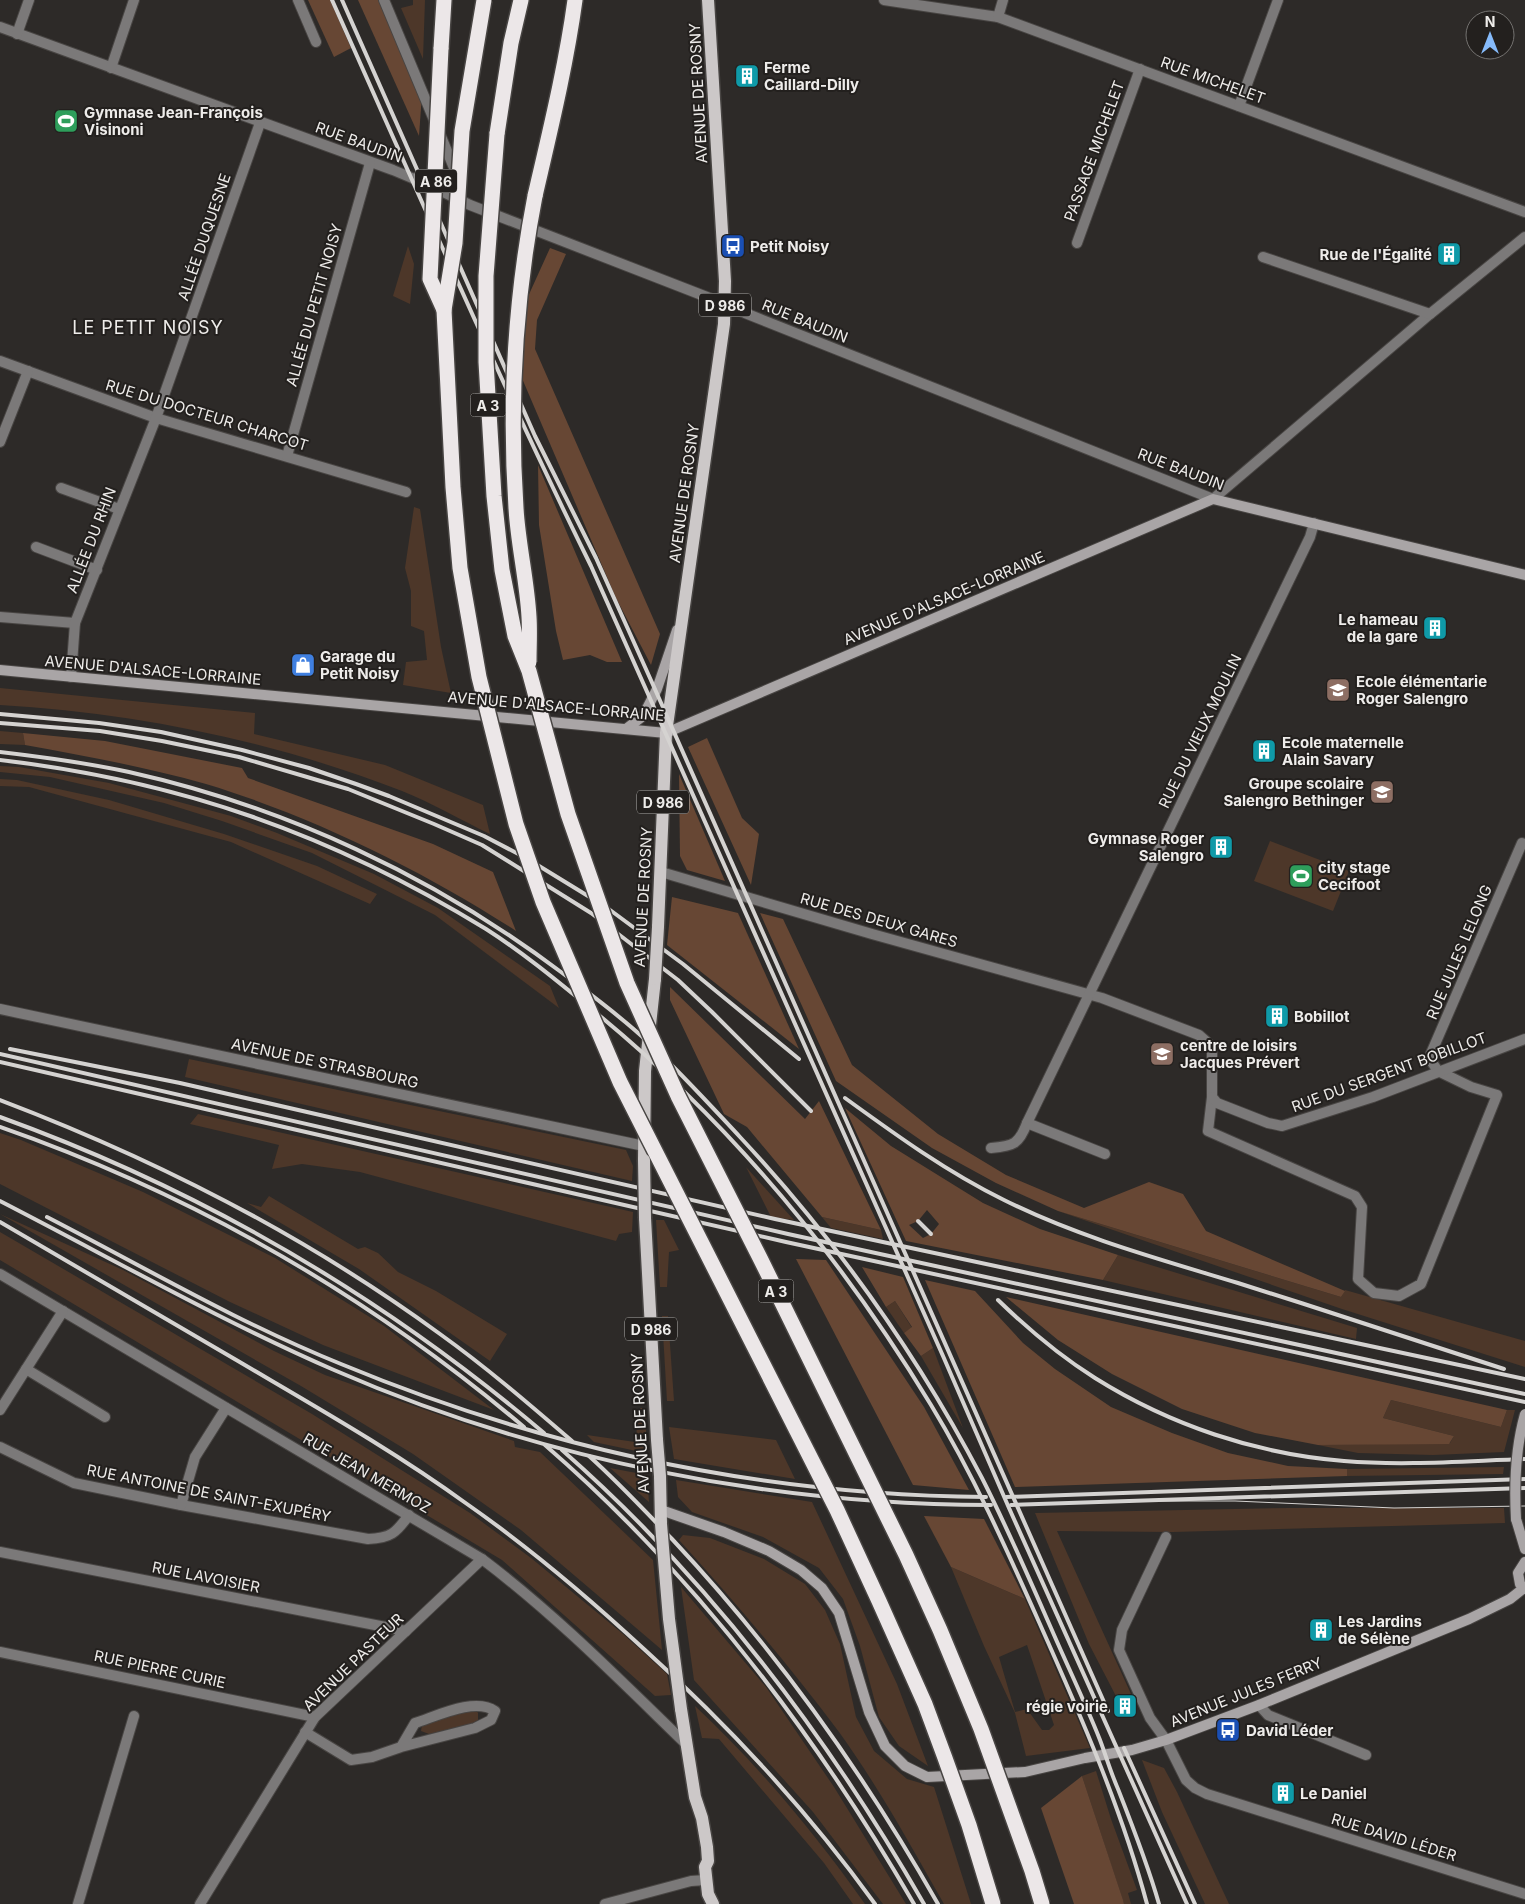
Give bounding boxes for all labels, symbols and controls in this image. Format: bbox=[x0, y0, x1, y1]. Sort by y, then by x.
north arrow bbox=[1465, 10, 1515, 60]
text: N bbox=[1485, 13, 1495, 30]
street label: AVENUE DE ROSNY bbox=[685, 22, 711, 164]
street label: RUE MICHELET bbox=[1158, 52, 1268, 108]
place label: Ferme Caillard-Dilly bbox=[764, 58, 859, 94]
building icon: Ferme Caillard-Dilly bbox=[734, 63, 760, 89]
street label: PASSAGE MICHELET bbox=[1060, 78, 1128, 224]
place label: Gymnase Jean-François Visinoni bbox=[84, 103, 263, 139]
sports icon: Gymnase Jean-François Visinoni bbox=[53, 108, 79, 134]
street label: RUE BAUDIN bbox=[313, 117, 405, 167]
road number: A 86 bbox=[415, 170, 457, 192]
street label: ALLÉE DUQUESNE bbox=[173, 171, 235, 303]
street label: ALLÉE DU PETIT NOISY bbox=[282, 221, 346, 389]
bus stop icon: Petit Noisy bbox=[720, 233, 746, 259]
place label: Petit Noisy bbox=[750, 237, 829, 256]
building icon: Rue de l'Égalité bbox=[1436, 241, 1462, 267]
place label: Rue de l'Égalité bbox=[1320, 245, 1432, 264]
road number: D 986 bbox=[699, 294, 751, 316]
street label: RUE BAUDIN bbox=[759, 295, 851, 347]
district label: LE PETIT NOISY bbox=[72, 317, 224, 338]
street label: RUE DU DOCTEUR CHARCOT bbox=[103, 375, 311, 455]
road number: A 3 bbox=[470, 394, 506, 416]
street label: AVENUE DE ROSNY bbox=[665, 422, 703, 564]
street label: RUE BAUDIN bbox=[1135, 444, 1227, 494]
street label: ALLÉE DU RHIN bbox=[62, 484, 120, 596]
street label: AVENUE D'ALSACE-LORRAINE bbox=[840, 547, 1048, 649]
place label: Le hameau de la gare bbox=[1338, 610, 1418, 646]
building icon: Le hameau de la gare bbox=[1422, 615, 1448, 641]
place label: Garage du Petit Noisy bbox=[320, 647, 399, 683]
street label: AVENUE D'ALSACE-LORRAINE bbox=[44, 651, 262, 689]
street label: RUE DU VIEUX MOULIN bbox=[1154, 651, 1246, 811]
shop icon: Garage du Petit Noisy bbox=[290, 652, 316, 678]
place label: Ecole élémentarie Roger Salengro bbox=[1356, 672, 1487, 708]
school or university icon: Ecole élémentarie Roger Salengro bbox=[1325, 677, 1351, 703]
street label: AVENUE D'ALSACE-LORRAINE bbox=[447, 687, 665, 725]
place label: Ecole maternelle Alain Savary bbox=[1282, 733, 1404, 769]
building icon: Ecole maternelle Alain Savary bbox=[1251, 738, 1277, 764]
place label: Groupe scolaire Salengro Bethinger bbox=[1224, 774, 1364, 810]
school or university icon: Groupe scolaire Salengro Bethinger bbox=[1369, 779, 1395, 805]
road number: D 986 bbox=[637, 790, 689, 814]
street label: AVENUE DE ROSNY bbox=[630, 826, 656, 968]
place label: Gymnase Roger Salengro bbox=[1088, 829, 1204, 865]
building icon: Gymnase Roger Salengro bbox=[1208, 834, 1234, 860]
place label: city stage Cecifoot bbox=[1318, 858, 1390, 894]
sports icon: city stage Cecifoot bbox=[1288, 863, 1314, 889]
street label: RUE JULES LELONG bbox=[1422, 882, 1496, 1022]
street label: RUE DES DEUX GARES bbox=[798, 888, 960, 952]
building icon: Bobillot bbox=[1264, 1003, 1290, 1029]
place label: Bobillot bbox=[1294, 1007, 1350, 1026]
street label: RUE DU SERGENT BOBILLOT bbox=[1289, 1028, 1489, 1116]
street label: AVENUE DE STRASBOURG bbox=[230, 1034, 420, 1092]
place label: centre de loisirs Jacques Prévert bbox=[1180, 1036, 1300, 1072]
school or university icon: centre de loisirs Jacques Prévert bbox=[1149, 1041, 1175, 1067]
road number: A 3 bbox=[758, 1280, 794, 1302]
road number: D 986 bbox=[625, 1318, 677, 1340]
street label: AVENUE DE ROSNY bbox=[627, 1352, 653, 1494]
street label: RUE JEAN MERMOZ bbox=[300, 1429, 434, 1517]
street label: RUE ANTOINE DE SAINT-EXUPÉRY bbox=[85, 1460, 333, 1526]
street label: RUE LAVOISIER bbox=[150, 1557, 262, 1597]
street label: AVENUE PASTEUR bbox=[299, 1609, 407, 1715]
place label: Les Jardins de Sélène bbox=[1338, 1612, 1422, 1648]
building icon: Les Jardins de Sélène bbox=[1308, 1617, 1334, 1643]
street label: RUE PIERRE CURIE bbox=[92, 1646, 228, 1692]
street label: AVENUE JULES FERRY bbox=[1167, 1653, 1325, 1731]
building icon: régie voirie bbox=[1112, 1693, 1138, 1719]
place label: régie voirie bbox=[1026, 1697, 1108, 1716]
bus stop icon: David Léder bbox=[1215, 1717, 1241, 1743]
place label: David Léder bbox=[1246, 1721, 1333, 1740]
building icon: Le Daniel bbox=[1270, 1780, 1296, 1806]
place label: Le Daniel bbox=[1300, 1784, 1367, 1803]
street label: RUE DAVID LÉDER bbox=[1329, 1809, 1459, 1865]

